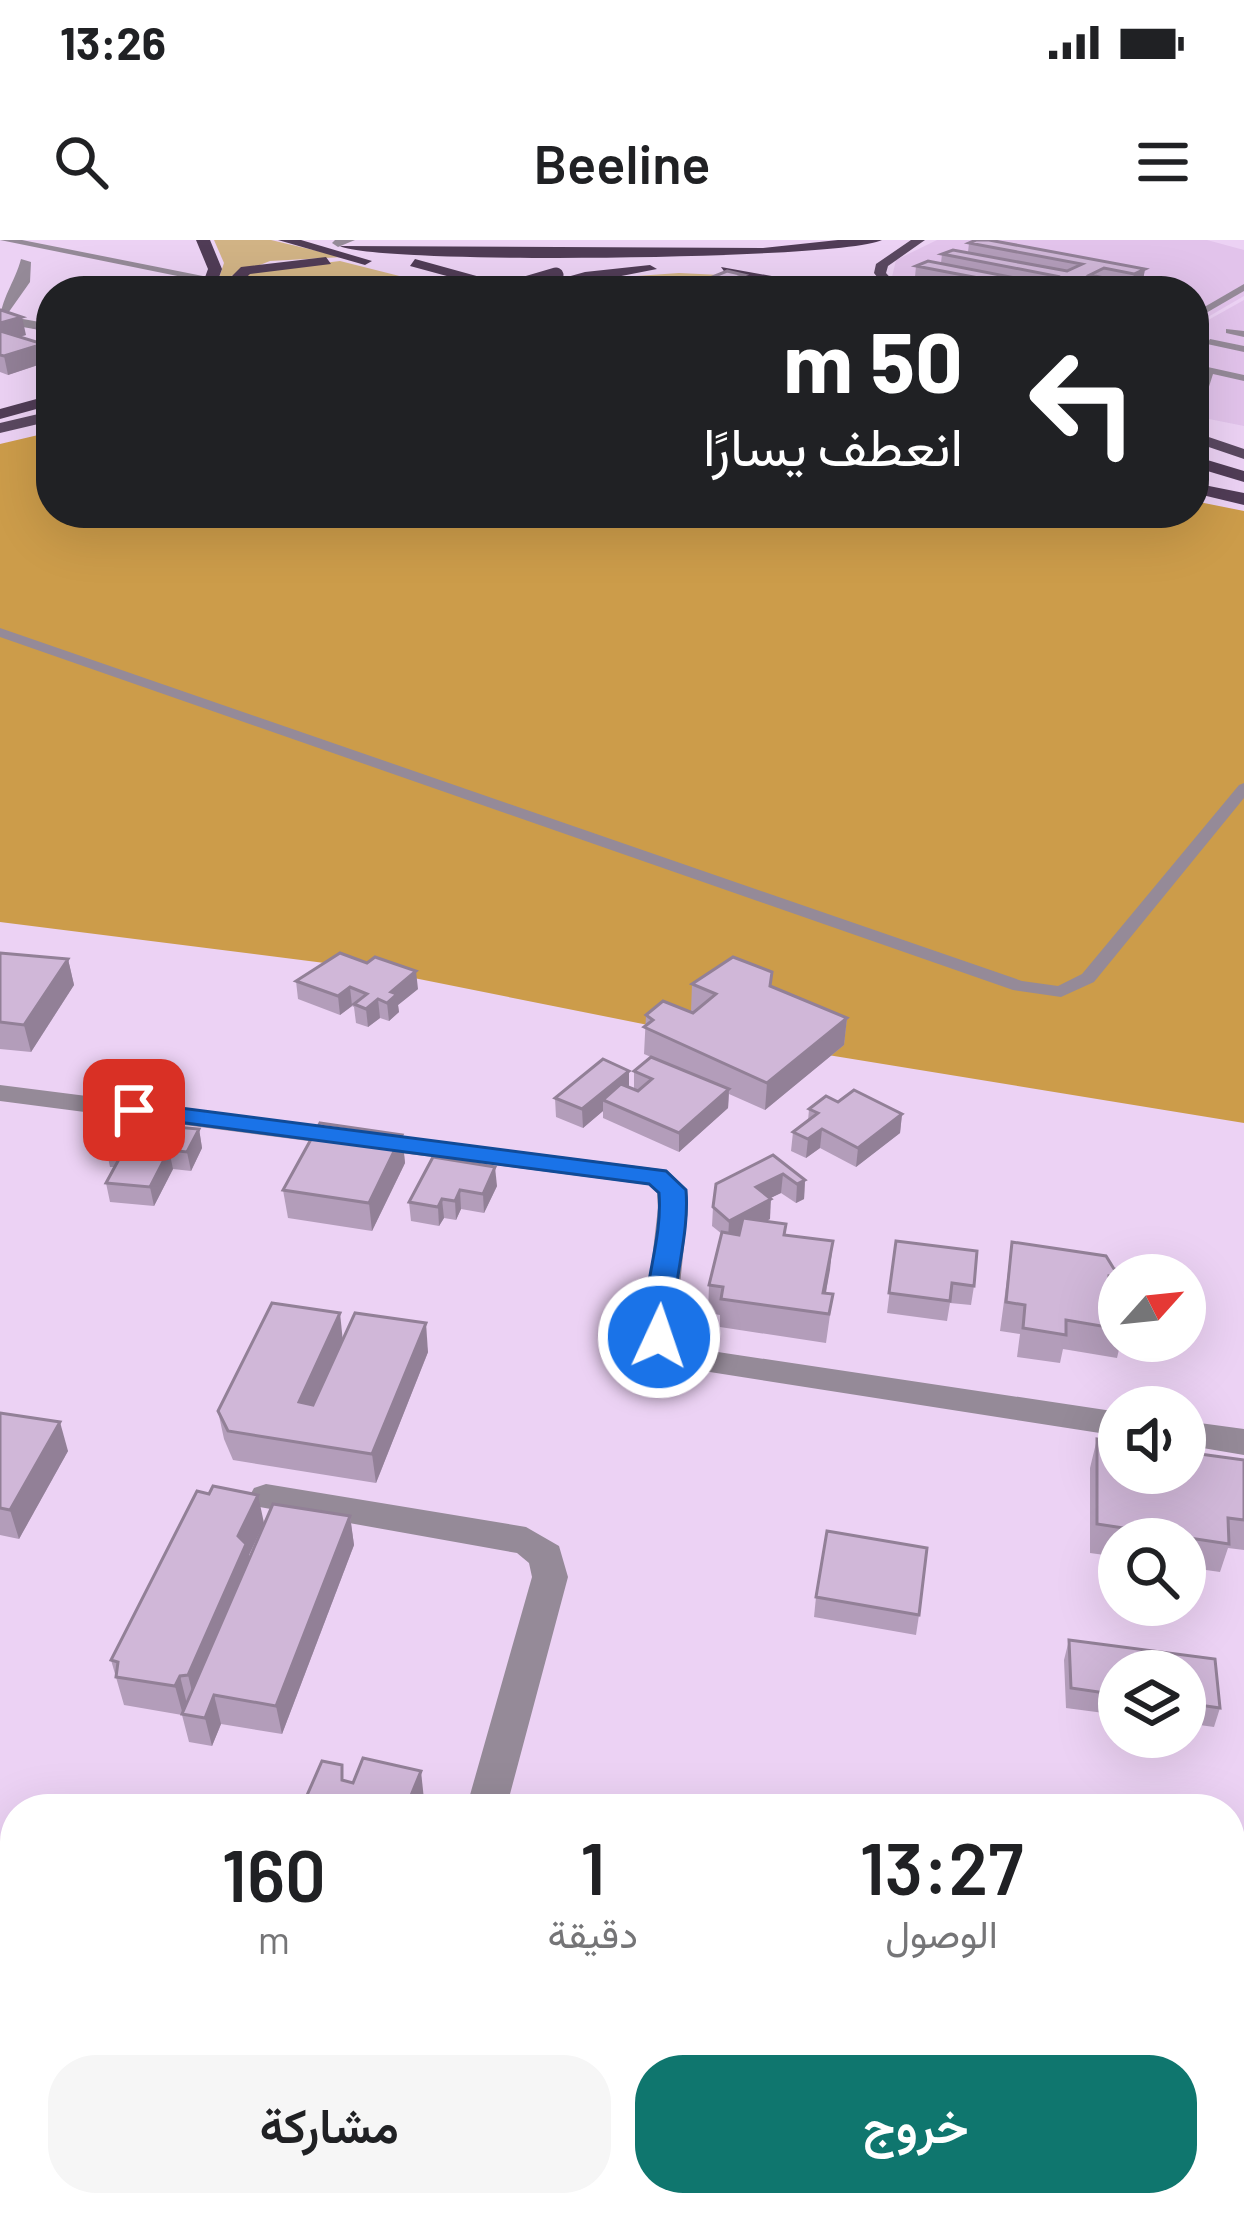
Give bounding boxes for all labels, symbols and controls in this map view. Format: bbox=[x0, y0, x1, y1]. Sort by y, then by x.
text: 13:26 bbox=[60, 15, 166, 69]
icon: search bbox=[48, 129, 114, 195]
icon: menu bbox=[1130, 129, 1196, 195]
text: Beeline bbox=[533, 130, 711, 195]
text: 50 m bbox=[783, 309, 963, 410]
icon: left bbox=[1005, 324, 1161, 480]
text: انعطف يسارًا bbox=[703, 412, 963, 477]
pin bbox=[83, 1059, 185, 1161]
icon: arrive bbox=[101, 1077, 167, 1143]
north arrow bbox=[1098, 1254, 1206, 1362]
map controls bbox=[1098, 1254, 1206, 1758]
position arrow bbox=[596, 1274, 722, 1400]
button: sound bbox=[1098, 1386, 1206, 1494]
button: search bbox=[1098, 1518, 1206, 1626]
button: layers bbox=[1098, 1650, 1206, 1758]
text: 1 bbox=[580, 1823, 605, 1909]
text: 13:27 bbox=[859, 1823, 1023, 1909]
text: 160 bbox=[222, 1830, 326, 1916]
text: دقيقة bbox=[548, 1909, 638, 1956]
text: الوصول bbox=[885, 1909, 998, 1956]
text: m bbox=[258, 1915, 290, 1962]
button: مشاركة bbox=[48, 2055, 611, 2193]
button: خروج bbox=[635, 2055, 1197, 2193]

